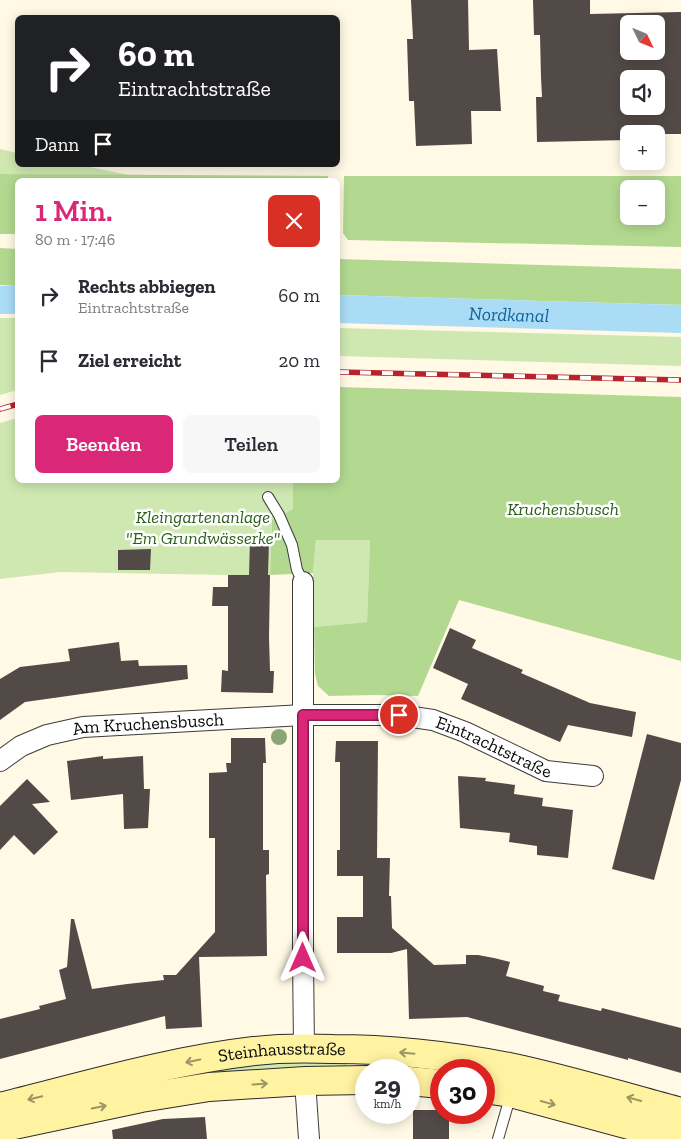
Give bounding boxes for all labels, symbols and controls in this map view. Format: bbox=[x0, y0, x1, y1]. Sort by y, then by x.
north arrow bbox=[620, 15, 665, 60]
map controls bbox=[620, 15, 665, 225]
text: 60 m bbox=[118, 33, 194, 75]
icon: right bbox=[35, 35, 100, 100]
button: sound bbox=[620, 70, 665, 115]
text: Eintrachtstraße bbox=[118, 75, 271, 102]
button: + bbox=[620, 125, 665, 170]
icon: arrive bbox=[89, 130, 117, 158]
text: Dann bbox=[35, 133, 79, 156]
button: − bbox=[620, 180, 665, 225]
text: 1 Min. bbox=[35, 193, 113, 229]
button: close bbox=[268, 195, 320, 247]
text: 80 m · 17:46 bbox=[35, 230, 115, 249]
text: Rechts abbiegen bbox=[78, 275, 216, 298]
icon: right bbox=[35, 282, 63, 310]
text: 60 m bbox=[278, 284, 320, 307]
text: Eintrachtstraße bbox=[78, 298, 189, 317]
water label: Nordkanal bbox=[468, 302, 549, 327]
icon: arrive bbox=[35, 347, 63, 375]
text: Ziel erreicht bbox=[78, 349, 181, 372]
text: 20 m bbox=[279, 349, 320, 372]
button: Beenden bbox=[35, 415, 173, 473]
button: Teilen bbox=[183, 415, 320, 473]
park label: Kruchensbusch bbox=[507, 498, 619, 520]
park label: Kleingartenanlage "Em Grundwässerke" bbox=[126, 506, 281, 549]
pin bbox=[378, 694, 420, 736]
icon: arrive bbox=[385, 701, 413, 729]
street label: Am Kruchensbusch bbox=[70, 708, 224, 740]
street label: Eintrachtstraße bbox=[433, 711, 552, 782]
position arrow bbox=[276, 931, 328, 983]
street label: Steinhausstraße bbox=[216, 1037, 346, 1067]
one-way arrow bbox=[399, 1048, 415, 1057]
one-way arrow bbox=[185, 1057, 201, 1066]
speed limit sign: 30 bbox=[430, 1059, 495, 1124]
text: 29 bbox=[374, 1070, 401, 1100]
one-way arrow bbox=[251, 1079, 267, 1088]
one-way arrow bbox=[27, 1094, 43, 1103]
one-way arrow bbox=[626, 1094, 642, 1104]
text: km/h bbox=[374, 1097, 401, 1111]
one-way arrow bbox=[540, 1099, 556, 1109]
one-way arrow bbox=[91, 1102, 107, 1111]

